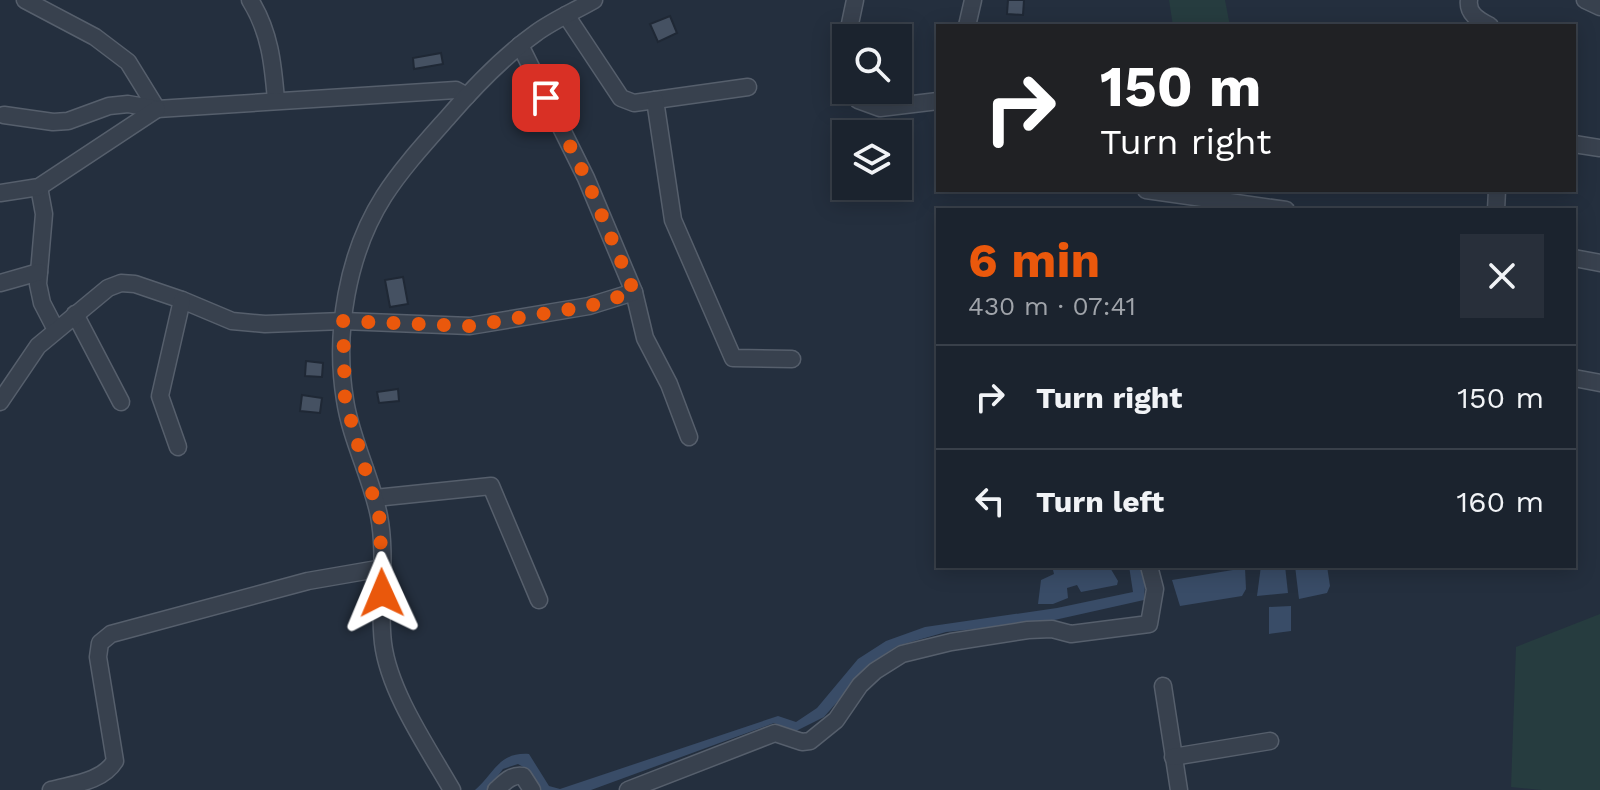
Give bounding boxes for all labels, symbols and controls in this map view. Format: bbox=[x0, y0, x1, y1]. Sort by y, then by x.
map controls bbox=[832, 24, 912, 200]
button: search bbox=[832, 24, 912, 104]
text: 150 m bbox=[1100, 54, 1262, 120]
icon: right bbox=[968, 56, 1072, 160]
pin bbox=[512, 64, 580, 132]
icon: arrive bbox=[524, 76, 568, 120]
button: layers bbox=[832, 120, 912, 200]
text: Turn right bbox=[1100, 121, 1271, 163]
text: 6 min bbox=[968, 232, 1100, 289]
button: close bbox=[1460, 234, 1544, 318]
text: 430 m · 07:41 bbox=[968, 291, 1136, 321]
icon: right bbox=[968, 375, 1012, 419]
text: Turn right bbox=[1036, 380, 1182, 415]
text: 150 m bbox=[1457, 380, 1544, 415]
icon: left bbox=[968, 479, 1012, 523]
text: Turn left bbox=[1036, 484, 1164, 519]
text: 160 m bbox=[1457, 484, 1544, 519]
position arrow bbox=[340, 551, 424, 635]

